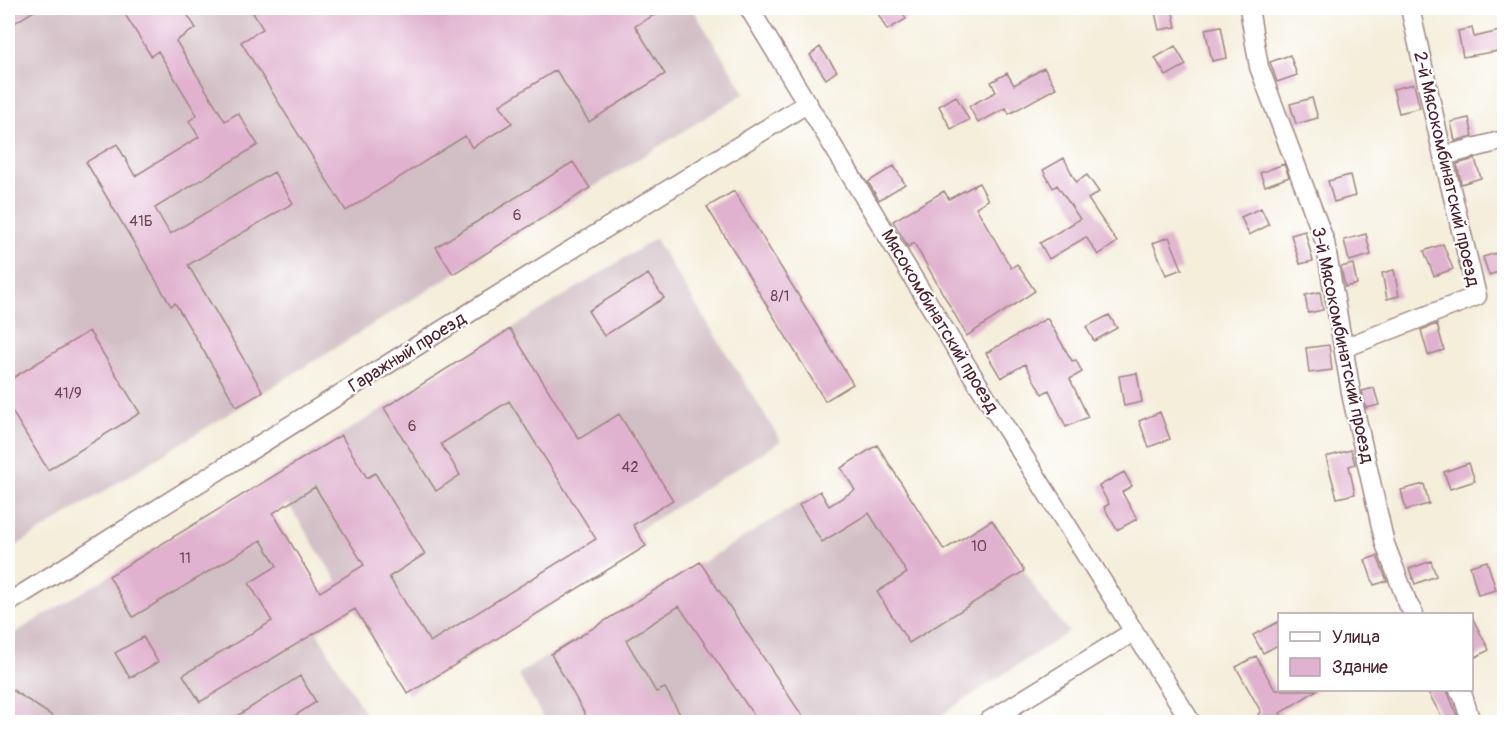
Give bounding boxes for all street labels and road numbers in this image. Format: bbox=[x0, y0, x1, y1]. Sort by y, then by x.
street label: 2-й Мясокомбинатский проезд bbox=[1408, 49, 1485, 289]
street label: Мясокомбинатский проезд bbox=[876, 225, 1004, 418]
street label: 3-й Мясокомбинатский проезд bbox=[1306, 225, 1379, 465]
street label: Гаражный проезд bbox=[344, 307, 470, 398]

